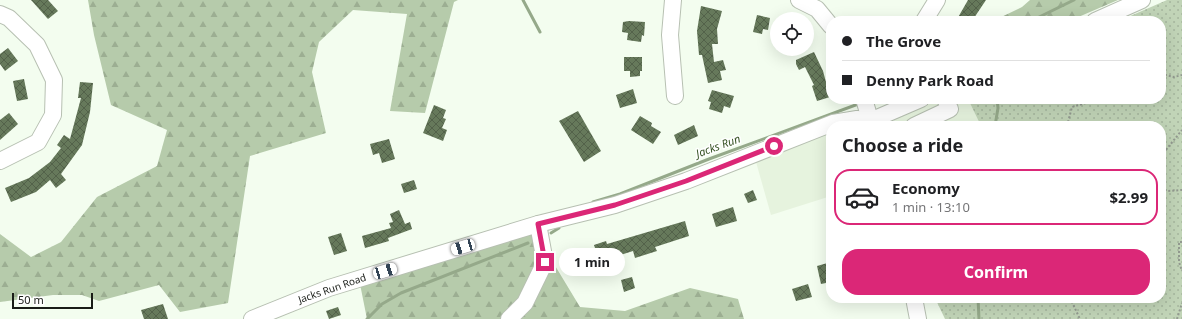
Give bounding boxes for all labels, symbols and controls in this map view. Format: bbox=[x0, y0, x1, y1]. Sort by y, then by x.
map controls bbox=[770, 12, 814, 56]
button: locate bbox=[770, 12, 814, 56]
text: The Grove bbox=[866, 31, 941, 51]
text: Denny Park Road bbox=[866, 70, 994, 90]
water label: Jacks Run bbox=[692, 131, 742, 161]
text: Choose a ride bbox=[842, 133, 963, 157]
route start bbox=[765, 137, 783, 155]
text: Economy bbox=[892, 178, 960, 198]
icon: car bbox=[844, 179, 880, 215]
text: $2.99 bbox=[1109, 187, 1148, 207]
text: 1 min · 13:10 bbox=[892, 198, 970, 216]
car bbox=[450, 238, 476, 256]
callout: 1 min bbox=[559, 248, 625, 276]
button: Confirm bbox=[842, 249, 1150, 295]
route end bbox=[536, 253, 554, 271]
text: 1 min bbox=[574, 253, 610, 271]
car bbox=[372, 262, 398, 280]
street label: Jacks Run Road bbox=[295, 270, 368, 307]
scale bar bbox=[12, 291, 93, 310]
text: 50 m bbox=[18, 292, 44, 307]

